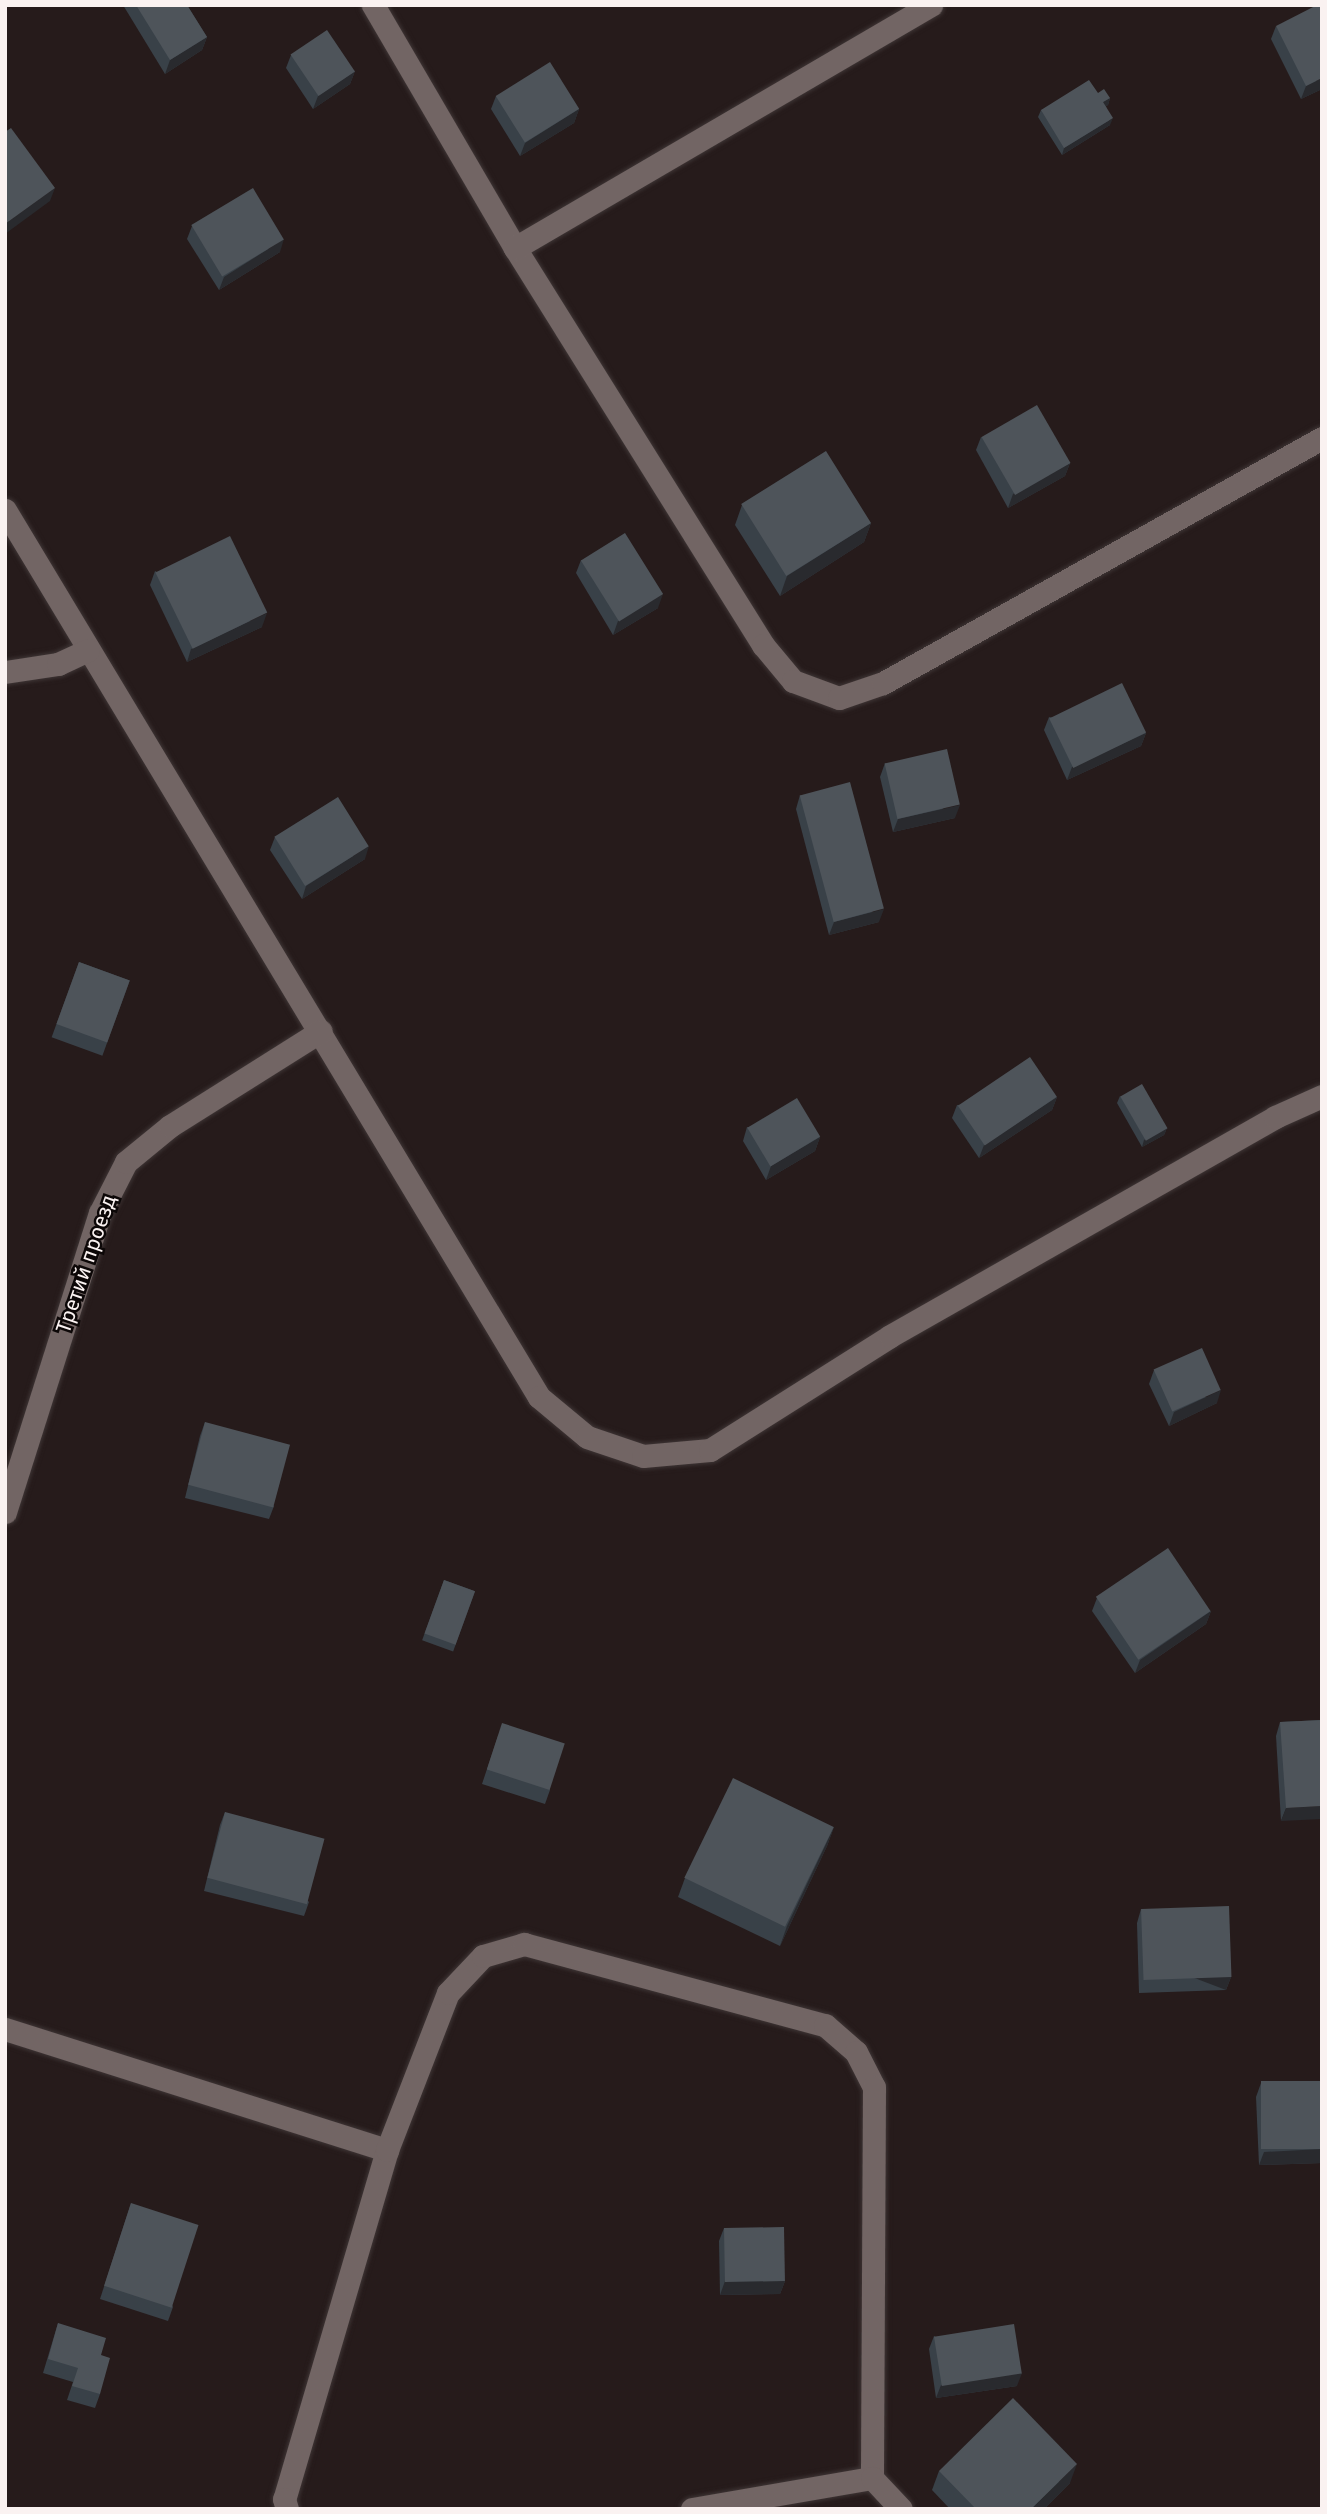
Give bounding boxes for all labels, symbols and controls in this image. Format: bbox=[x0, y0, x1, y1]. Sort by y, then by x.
street label: Третий проезд bbox=[51, 1192, 121, 1336]

